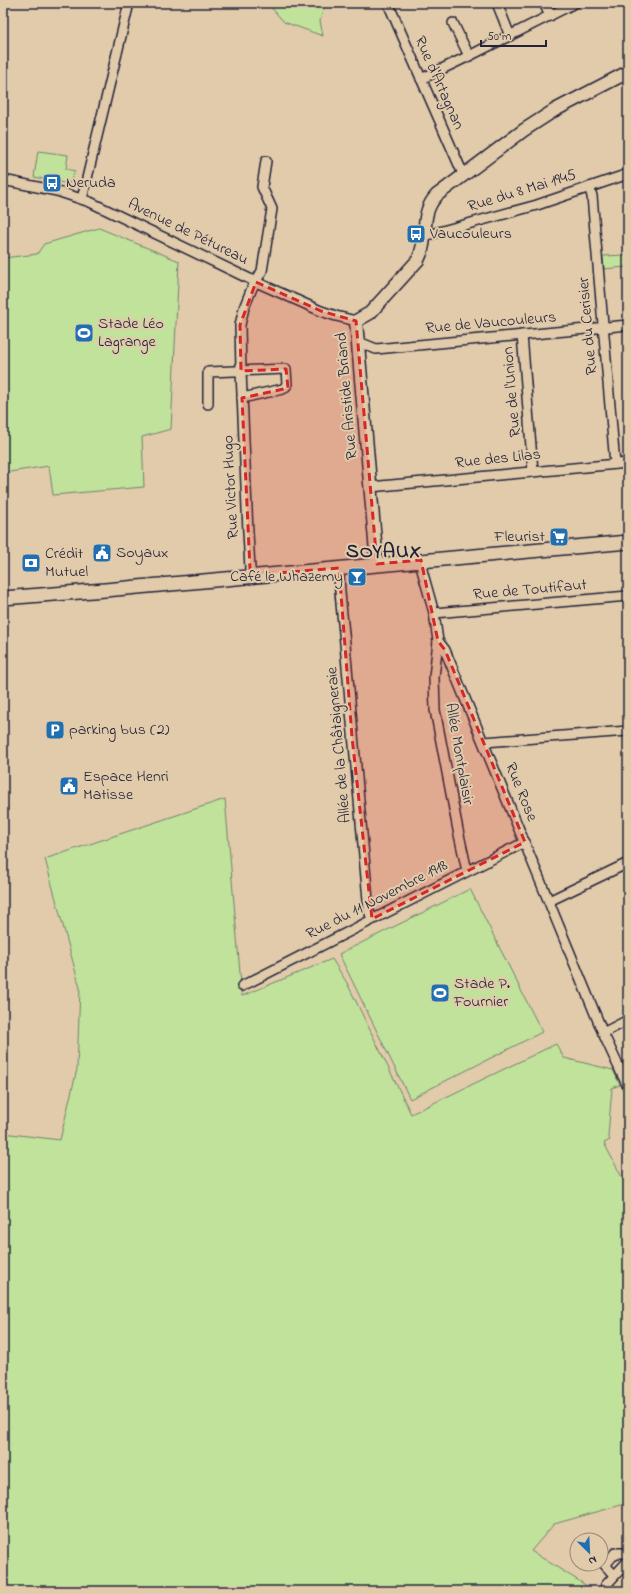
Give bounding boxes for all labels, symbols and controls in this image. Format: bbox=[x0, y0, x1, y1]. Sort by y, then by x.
scale bar bbox=[481, 22, 546, 48]
text: 50 m bbox=[487, 28, 511, 46]
street label: Rue d'Artagnan bbox=[408, 32, 470, 134]
street label: Rue du 8 Mai 1945 bbox=[465, 163, 579, 219]
place label: Neruda bbox=[66, 171, 116, 195]
bus stop icon: Neruda bbox=[41, 172, 63, 194]
street label: Avenue de Pétureau bbox=[123, 192, 253, 272]
place label: Vaucouleurs bbox=[429, 222, 512, 246]
bus stop icon: Vaucouleurs bbox=[405, 223, 427, 245]
street label: Rue du Cerisier bbox=[572, 276, 604, 376]
street label: Rue de Vaucouleurs bbox=[425, 305, 557, 341]
place label: Stade Léo Lagrange bbox=[98, 312, 164, 354]
sports icon: Stade Léo Lagrange bbox=[73, 322, 95, 344]
street label: Rue Aristide Briand bbox=[329, 331, 365, 461]
street label: Rue de l'Union bbox=[496, 346, 528, 438]
street label: Rue Victor Hugo bbox=[216, 434, 246, 540]
street label: Rue des Lilas bbox=[454, 443, 542, 475]
place label: Fleurist bbox=[493, 525, 546, 549]
supermarket icon: Fleurist bbox=[548, 526, 570, 548]
district label: SOYAUX bbox=[346, 538, 422, 567]
place label: Soyaux bbox=[116, 541, 168, 565]
place label: Crédit Mutuel bbox=[45, 542, 88, 584]
public building icon: Soyaux bbox=[91, 542, 113, 564]
bank icon: Crédit Mutuel bbox=[20, 552, 42, 574]
place label: Café le Whazemy bbox=[230, 565, 343, 589]
bar icon: Café le Whazemy bbox=[346, 566, 368, 588]
street label: Rue de Toutifaut bbox=[472, 573, 588, 607]
street label: Allée de la Châtaigneraie bbox=[320, 665, 358, 824]
street label: Allée Montplaisir bbox=[438, 701, 480, 807]
place label: parking bus (2) bbox=[69, 718, 170, 742]
parking icon: parking bus (2) bbox=[44, 719, 66, 741]
street label: Rue Rose bbox=[498, 759, 544, 826]
place label: Espace Henri Matisse bbox=[83, 765, 169, 807]
public building icon: Espace Henri Matisse bbox=[58, 775, 80, 797]
street label: Rue du 11 Novembre 1918 bbox=[302, 854, 452, 946]
place label: Stade P. Fournier bbox=[453, 972, 510, 1014]
sports icon: Stade P. Fournier bbox=[429, 982, 451, 1004]
north arrow bbox=[569, 1532, 609, 1572]
text: N bbox=[586, 1551, 599, 1569]

